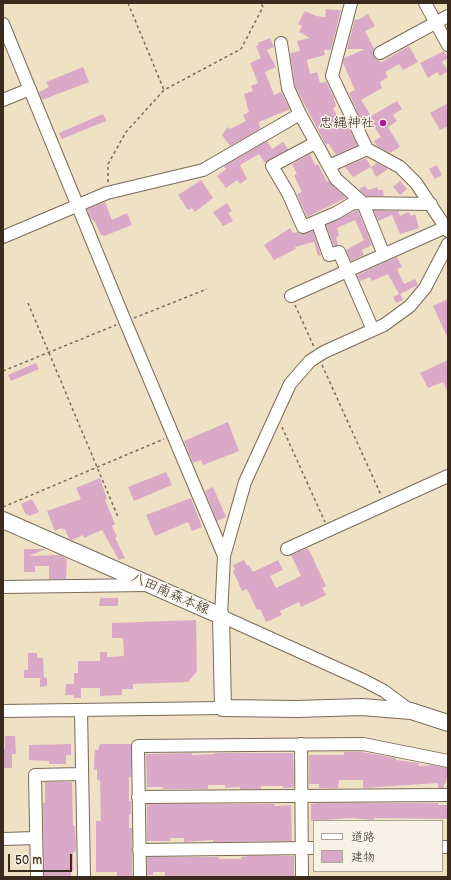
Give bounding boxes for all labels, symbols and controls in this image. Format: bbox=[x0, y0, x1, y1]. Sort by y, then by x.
place label: 忠縄神社 bbox=[319, 115, 375, 131]
marker: 忠縄神社 bbox=[378, 118, 388, 128]
street label: 八田南森本線 bbox=[128, 569, 212, 619]
legend bbox=[313, 820, 443, 872]
text: 道路 bbox=[351, 830, 375, 845]
scale bar bbox=[10, 846, 74, 872]
text: 建物 bbox=[351, 850, 375, 865]
text: 50 m bbox=[15, 853, 42, 868]

